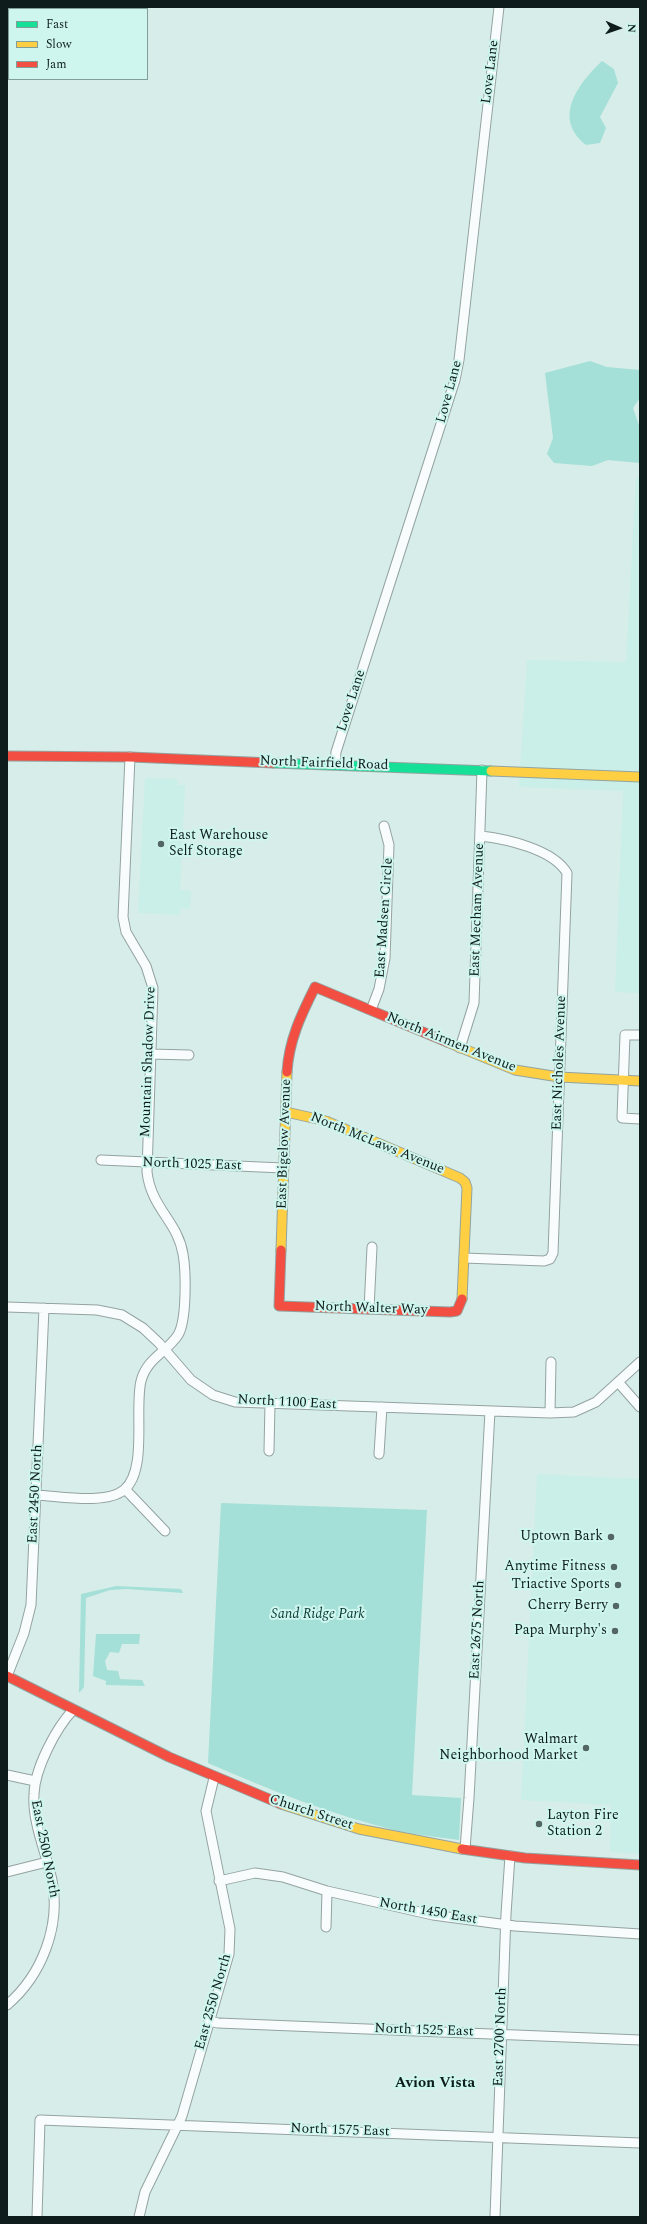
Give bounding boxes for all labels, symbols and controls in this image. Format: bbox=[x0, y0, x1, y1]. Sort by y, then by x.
legend bbox=[8, 8, 148, 80]
north arrow bbox=[599, 8, 639, 48]
text: Fast bbox=[46, 15, 68, 34]
text: N bbox=[623, 24, 640, 33]
text: Slow bbox=[46, 35, 71, 54]
street label: Love Lane bbox=[479, 39, 503, 105]
text: Jam bbox=[46, 55, 67, 74]
street label: Love Lane bbox=[434, 359, 466, 425]
street label: Love Lane bbox=[334, 668, 370, 734]
street label: North Fairfield Road bbox=[259, 753, 389, 775]
place label: East Warehouse Self Storage bbox=[169, 828, 268, 860]
marker: East Warehouse Self Storage bbox=[156, 839, 166, 849]
street label: East Mecham Avenue bbox=[467, 843, 489, 977]
street label: East Madsen Circle bbox=[372, 857, 398, 979]
street label: Mountain Shadow Drive bbox=[138, 986, 160, 1138]
street label: East Nicholes Avenue bbox=[549, 995, 571, 1131]
street label: North Airmen Avenue bbox=[384, 1009, 518, 1077]
street label: East Bigelow Avenue bbox=[274, 1079, 296, 1209]
street label: North McLaws Avenue bbox=[308, 1109, 446, 1179]
street label: North 1025 East bbox=[142, 1155, 242, 1175]
street label: North Walter Way bbox=[314, 1299, 428, 1319]
street label: North 1100 East bbox=[237, 1392, 337, 1414]
street label: East 2450 North bbox=[25, 1444, 47, 1544]
place label: Uptown Bark bbox=[520, 1529, 603, 1545]
marker: Uptown Bark bbox=[606, 1532, 616, 1542]
place label: Anytime Fitness bbox=[504, 1559, 606, 1575]
marker: Anytime Fitness bbox=[609, 1562, 619, 1572]
place label: Triactive Sports bbox=[512, 1577, 610, 1593]
street label: East 2675 North bbox=[467, 1580, 489, 1680]
marker: Triactive Sports bbox=[613, 1580, 623, 1590]
place label: Cherry Berry bbox=[528, 1598, 608, 1614]
marker: Cherry Berry bbox=[611, 1601, 621, 1611]
park label: Sand Ridge Park bbox=[271, 1607, 365, 1623]
place label: Papa Murphy's bbox=[514, 1623, 607, 1639]
marker: Papa Murphy's bbox=[610, 1626, 620, 1636]
place label: Walmart Neighborhood Market bbox=[439, 1732, 578, 1764]
marker: Walmart Neighborhood Market bbox=[581, 1743, 591, 1753]
street label: Church Street bbox=[267, 1792, 355, 1834]
street label: East 2500 North bbox=[26, 1799, 62, 1899]
place label: Layton Fire Station 2 bbox=[547, 1808, 619, 1840]
marker: Layton Fire Station 2 bbox=[534, 1819, 544, 1829]
street label: North 1450 East bbox=[378, 1895, 478, 1929]
street label: East 2550 North bbox=[192, 1952, 236, 2052]
street label: East 2700 North bbox=[491, 1987, 511, 2087]
street label: North 1525 East bbox=[374, 2021, 474, 2041]
district label: Avion Vista bbox=[395, 2075, 475, 2093]
street label: North 1575 East bbox=[290, 2121, 390, 2141]

